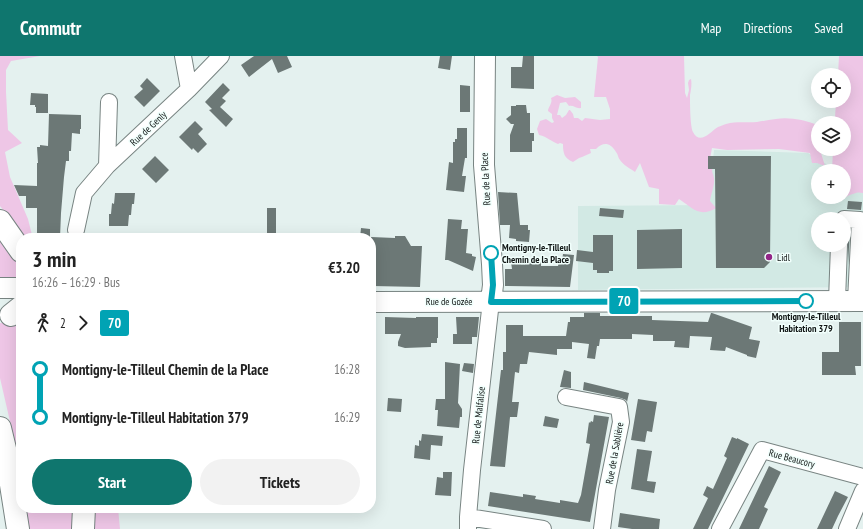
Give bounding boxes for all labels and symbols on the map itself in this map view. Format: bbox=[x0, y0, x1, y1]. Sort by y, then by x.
street label: Rue de Genly bbox=[127, 108, 170, 149]
street label: Rue de la Place bbox=[478, 152, 493, 206]
place label: Montigny-le-Tilleul Chemin de la Place bbox=[502, 241, 571, 266]
marker: Montigny-le-Tilleul Chemin de la Place bbox=[483, 245, 499, 261]
place label: Lidl bbox=[777, 251, 791, 264]
marker: Lidl bbox=[764, 252, 774, 262]
line badge: 70 bbox=[606, 288, 642, 314]
marker: Montigny-le-Tilleul Habitation 379 bbox=[798, 293, 814, 309]
street label: Rue de Gozée bbox=[426, 295, 472, 308]
place label: Montigny-le-Tilleul Habitation 379 bbox=[772, 310, 841, 335]
street label: Rue de Malfalise bbox=[469, 386, 488, 444]
street label: Rue de la Sablière bbox=[603, 421, 626, 485]
street label: Rue Beaucory bbox=[768, 446, 816, 471]

